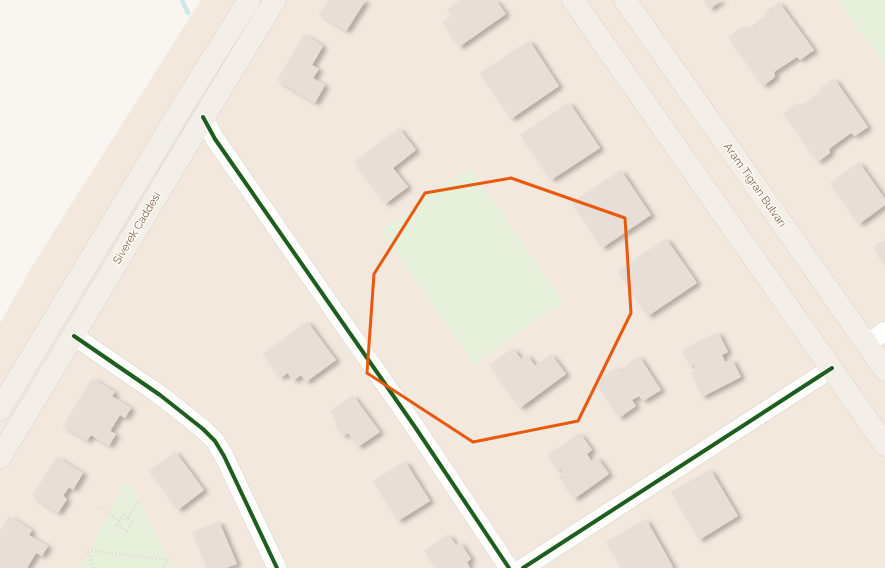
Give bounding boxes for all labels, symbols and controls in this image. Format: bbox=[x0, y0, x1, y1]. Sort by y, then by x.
street label: Aram Tigran Bulvarı bbox=[721, 141, 789, 229]
street label: Siverek Caddesi bbox=[110, 190, 164, 266]

